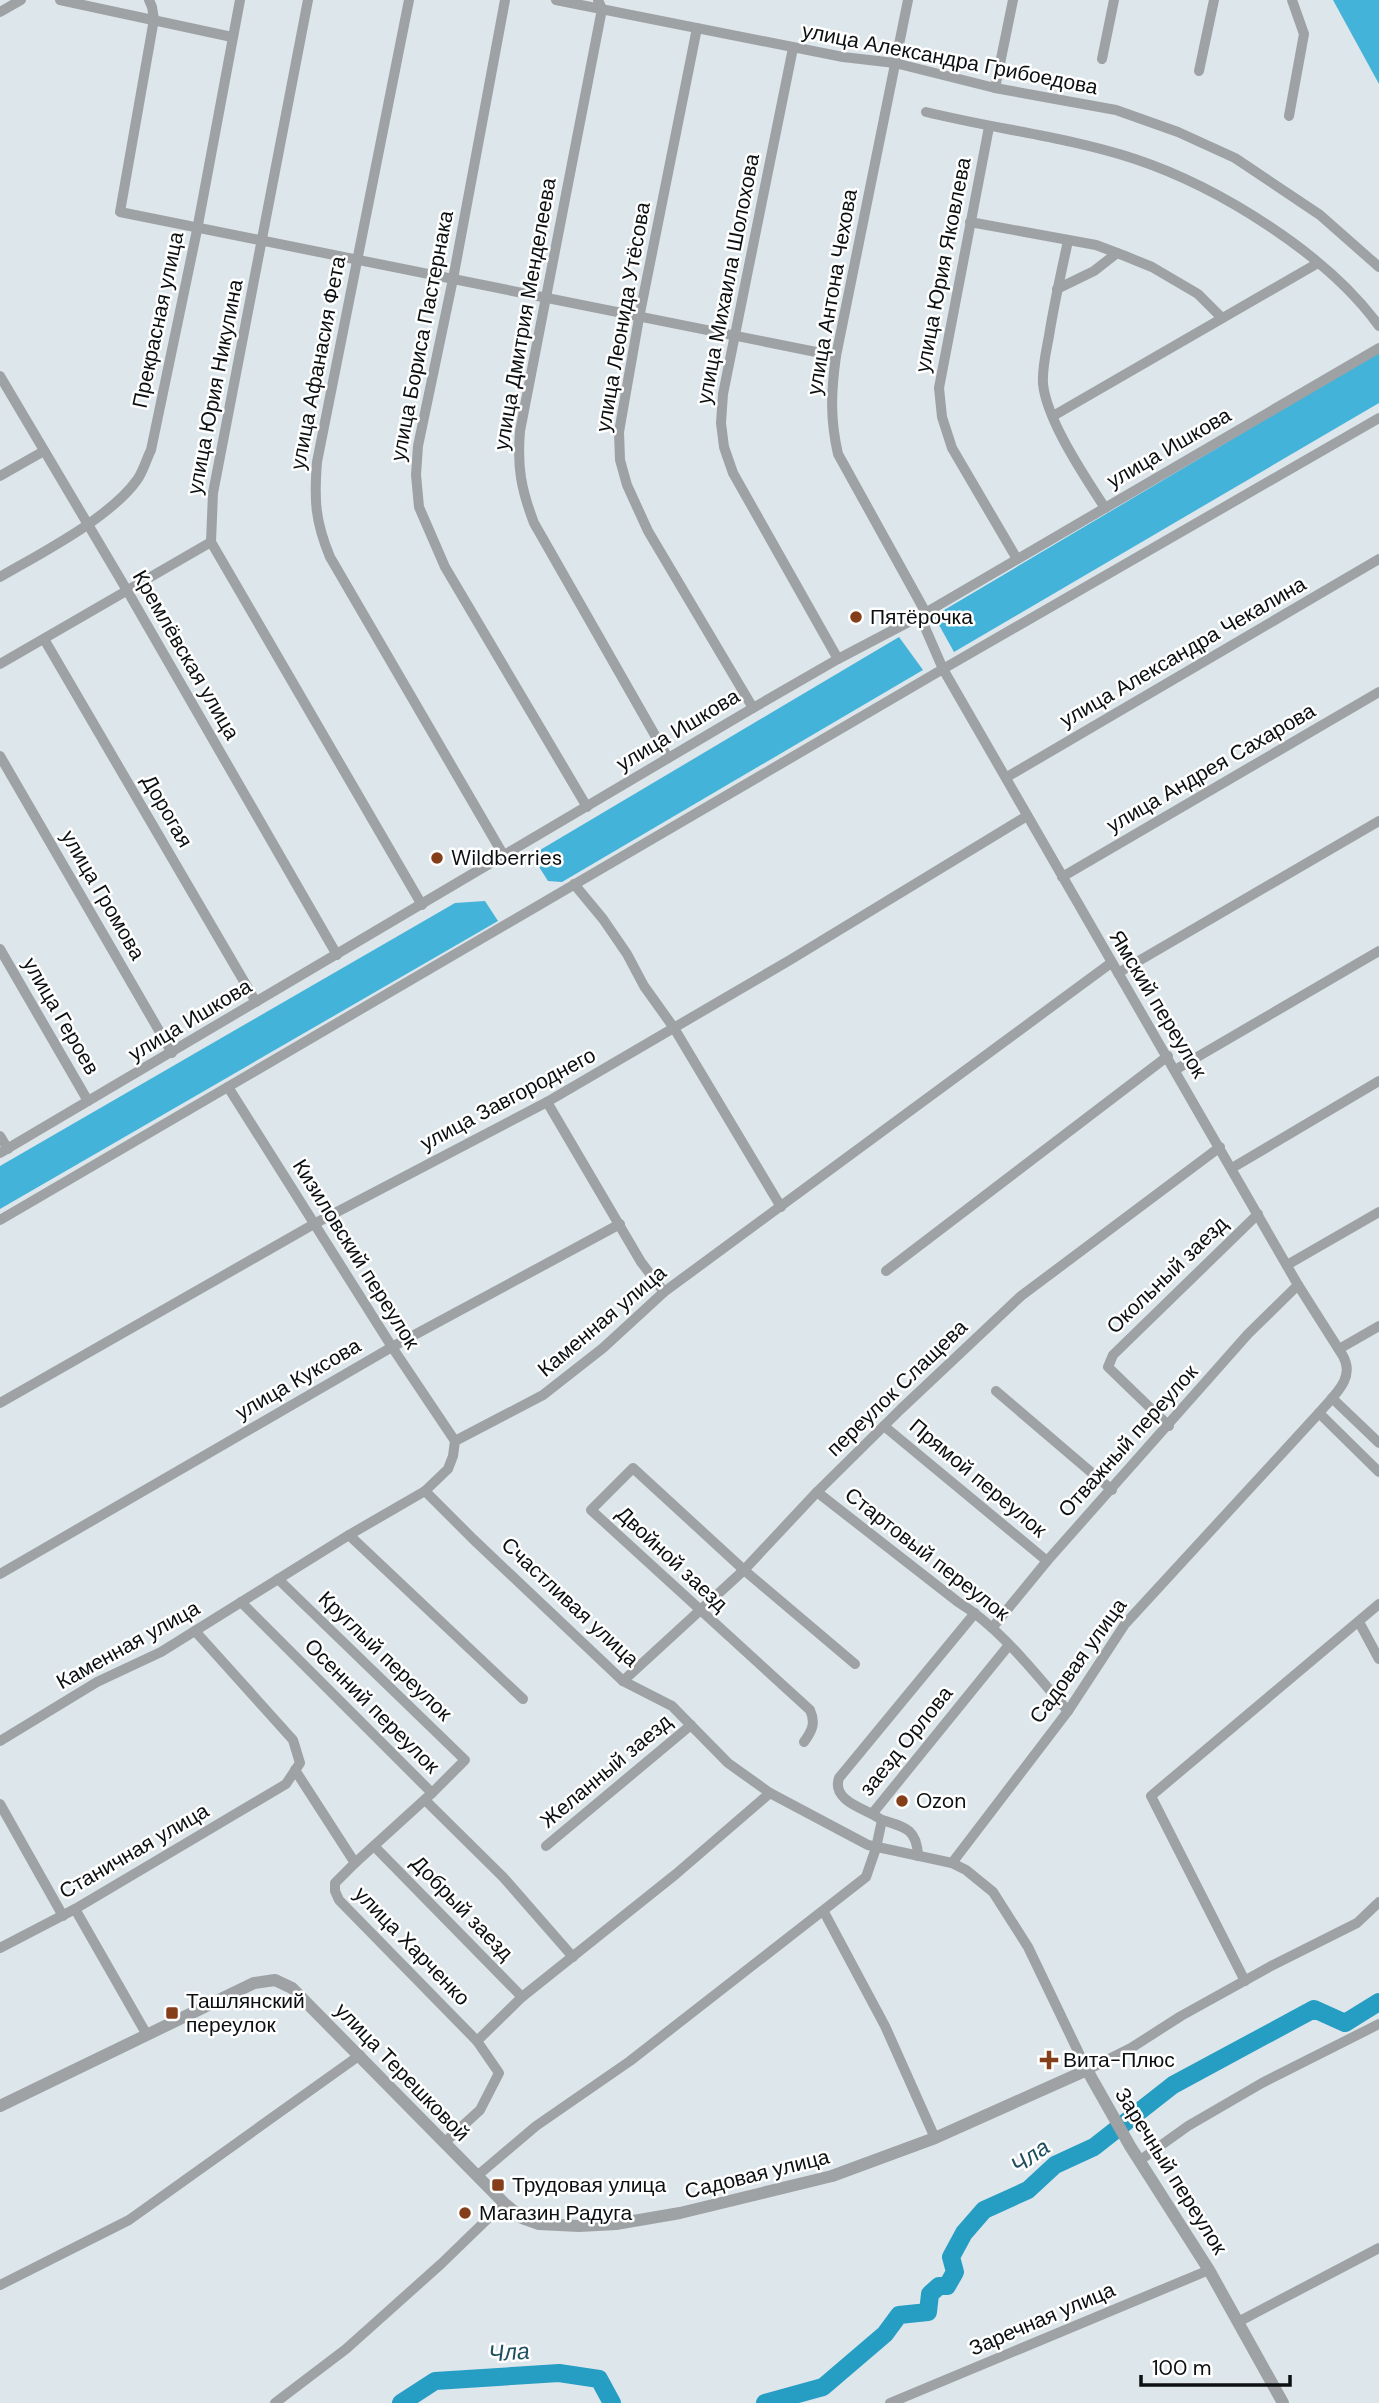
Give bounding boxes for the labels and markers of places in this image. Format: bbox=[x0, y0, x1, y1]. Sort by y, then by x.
place label: Пятёрочка bbox=[870, 603, 973, 631]
marker: Пятёрочка bbox=[848, 609, 864, 625]
place label: Wildberries bbox=[451, 844, 562, 872]
marker: Wildberries bbox=[429, 850, 445, 866]
place label: Ozon bbox=[916, 1787, 966, 1815]
marker: Ozon bbox=[894, 1793, 910, 1809]
place label: Ташлянский переулок bbox=[186, 1987, 305, 2039]
marker: Ташлянский переулок bbox=[164, 2005, 180, 2021]
place label: Вита-Плюс bbox=[1063, 2046, 1175, 2074]
marker: Вита-Плюс bbox=[1041, 2052, 1057, 2068]
place label: Трудовая улица bbox=[512, 2171, 666, 2199]
marker: Трудовая улица bbox=[490, 2177, 506, 2193]
place label: Магазин Радуга bbox=[479, 2199, 633, 2227]
marker: Магазин Радуга bbox=[457, 2205, 473, 2221]

